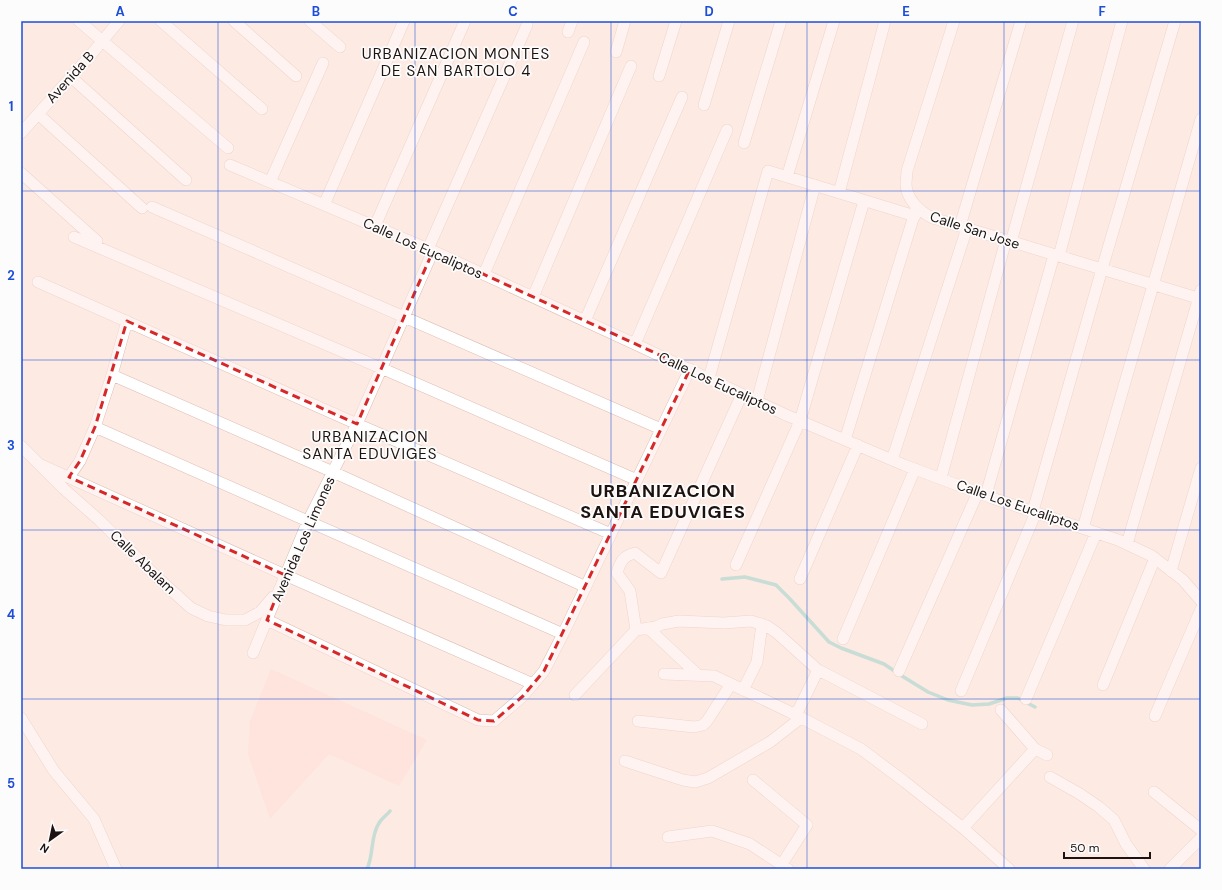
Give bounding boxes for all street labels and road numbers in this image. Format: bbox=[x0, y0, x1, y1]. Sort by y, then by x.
street label: Avenida B bbox=[42, 47, 98, 107]
street label: Calle San Jose bbox=[928, 207, 1022, 253]
street label: Calle Los Eucaliptos bbox=[360, 214, 486, 282]
street label: Calle Los Eucaliptos bbox=[656, 348, 780, 418]
street label: Avenida Los Limones bbox=[267, 473, 339, 605]
street label: Calle Los Eucaliptos bbox=[954, 476, 1082, 534]
street label: Calle Abalam bbox=[106, 526, 180, 598]

